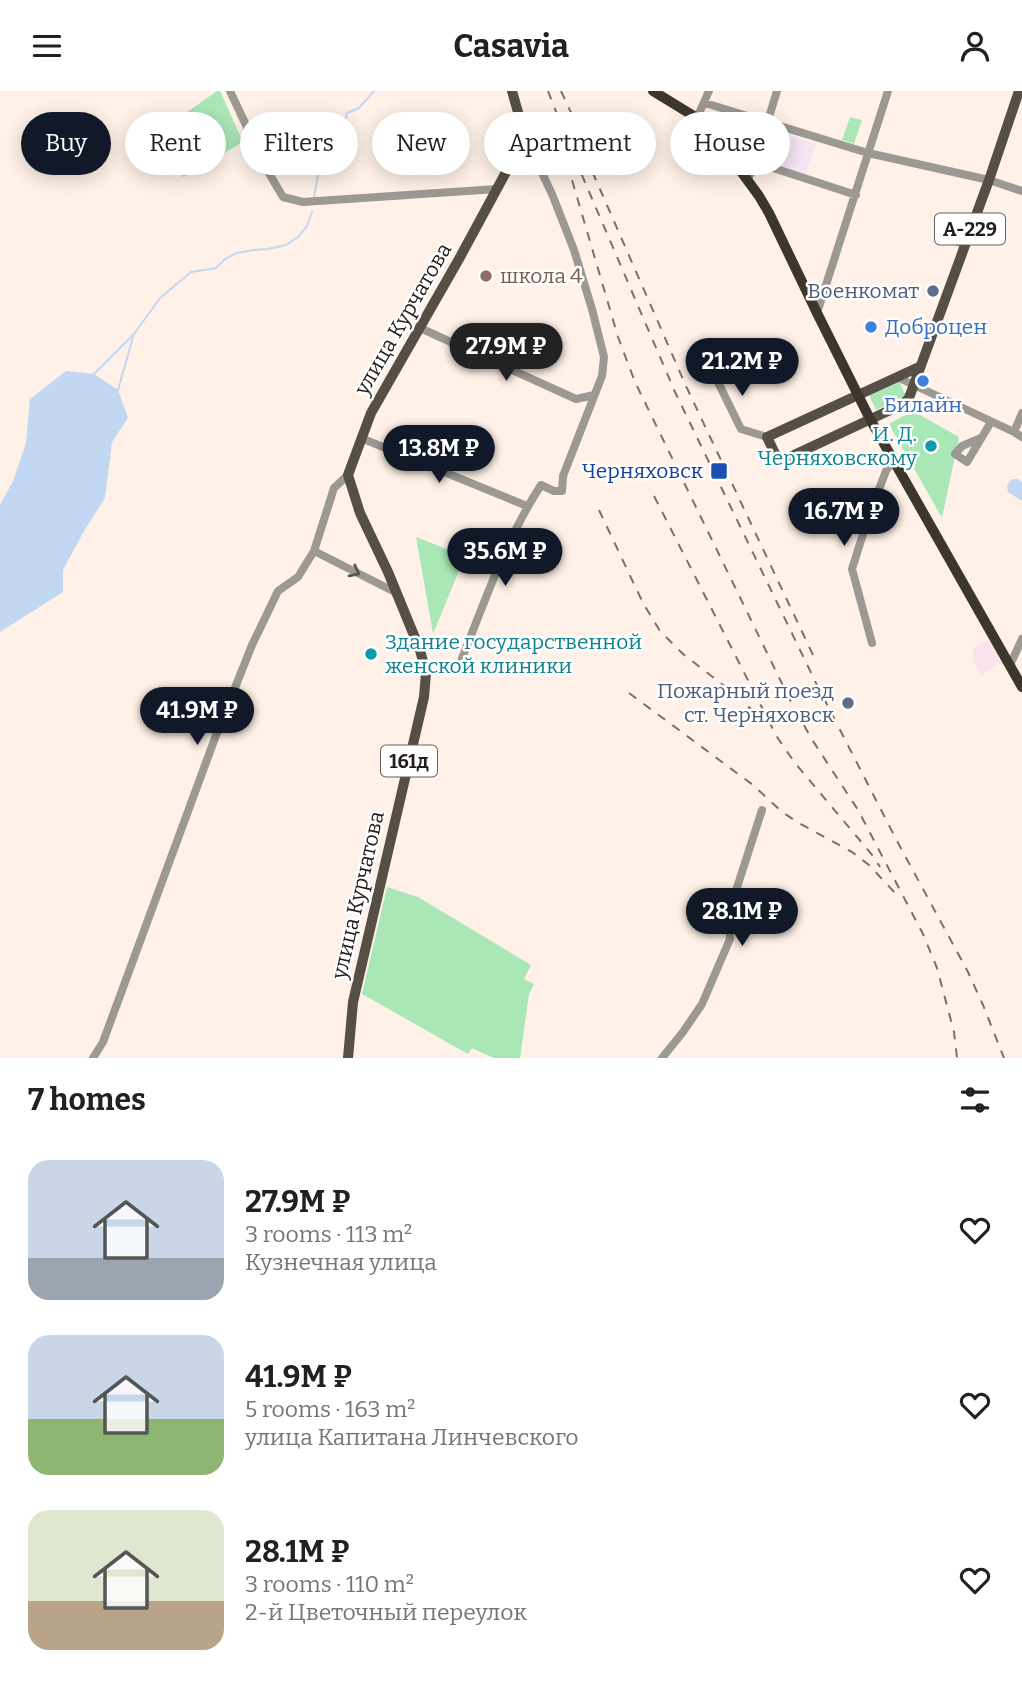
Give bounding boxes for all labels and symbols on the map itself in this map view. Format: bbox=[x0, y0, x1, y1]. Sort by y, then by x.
road number: А-229 bbox=[935, 213, 1005, 245]
street label: улица Курчатова bbox=[348, 238, 457, 401]
place label: школа 4 bbox=[500, 263, 582, 289]
marker: школа 4 bbox=[478, 268, 494, 284]
place label: Военкомат bbox=[807, 278, 919, 304]
marker: Военкомат bbox=[925, 283, 941, 299]
place label: Доброцен bbox=[885, 314, 987, 340]
marker: Доброцен bbox=[863, 319, 879, 335]
pin: 27.9M ₽ bbox=[441, 323, 571, 383]
pin: 21.2M ₽ bbox=[677, 338, 807, 398]
marker: Билайн bbox=[915, 373, 931, 389]
place label: Билайн bbox=[884, 392, 962, 418]
place label: И. Д. Черняховскому bbox=[758, 421, 918, 471]
pin: 13.8M ₽ bbox=[374, 425, 504, 485]
marker: И. Д. Черняховскому bbox=[923, 438, 939, 454]
place label: Черняховск bbox=[582, 458, 704, 484]
marker: Черняховск bbox=[709, 461, 729, 481]
pin: 16.7M ₽ bbox=[779, 489, 909, 548]
pin: 35.6M ₽ bbox=[440, 529, 570, 588]
one-way arrow bbox=[348, 564, 361, 577]
place label: Здание государственной женской клиники bbox=[385, 629, 642, 679]
marker: Здание государственной женской клиники bbox=[363, 646, 379, 662]
place label: Пожарный поезд ст. Черняховск bbox=[657, 678, 835, 728]
pin: 41.9M ₽ bbox=[132, 687, 262, 747]
marker: Пожарный поезд ст. Черняховск bbox=[840, 695, 856, 711]
road number: 161д bbox=[381, 745, 437, 776]
street label: улица Курчатова bbox=[326, 808, 390, 982]
pin: 28.1M ₽ bbox=[677, 889, 807, 948]

